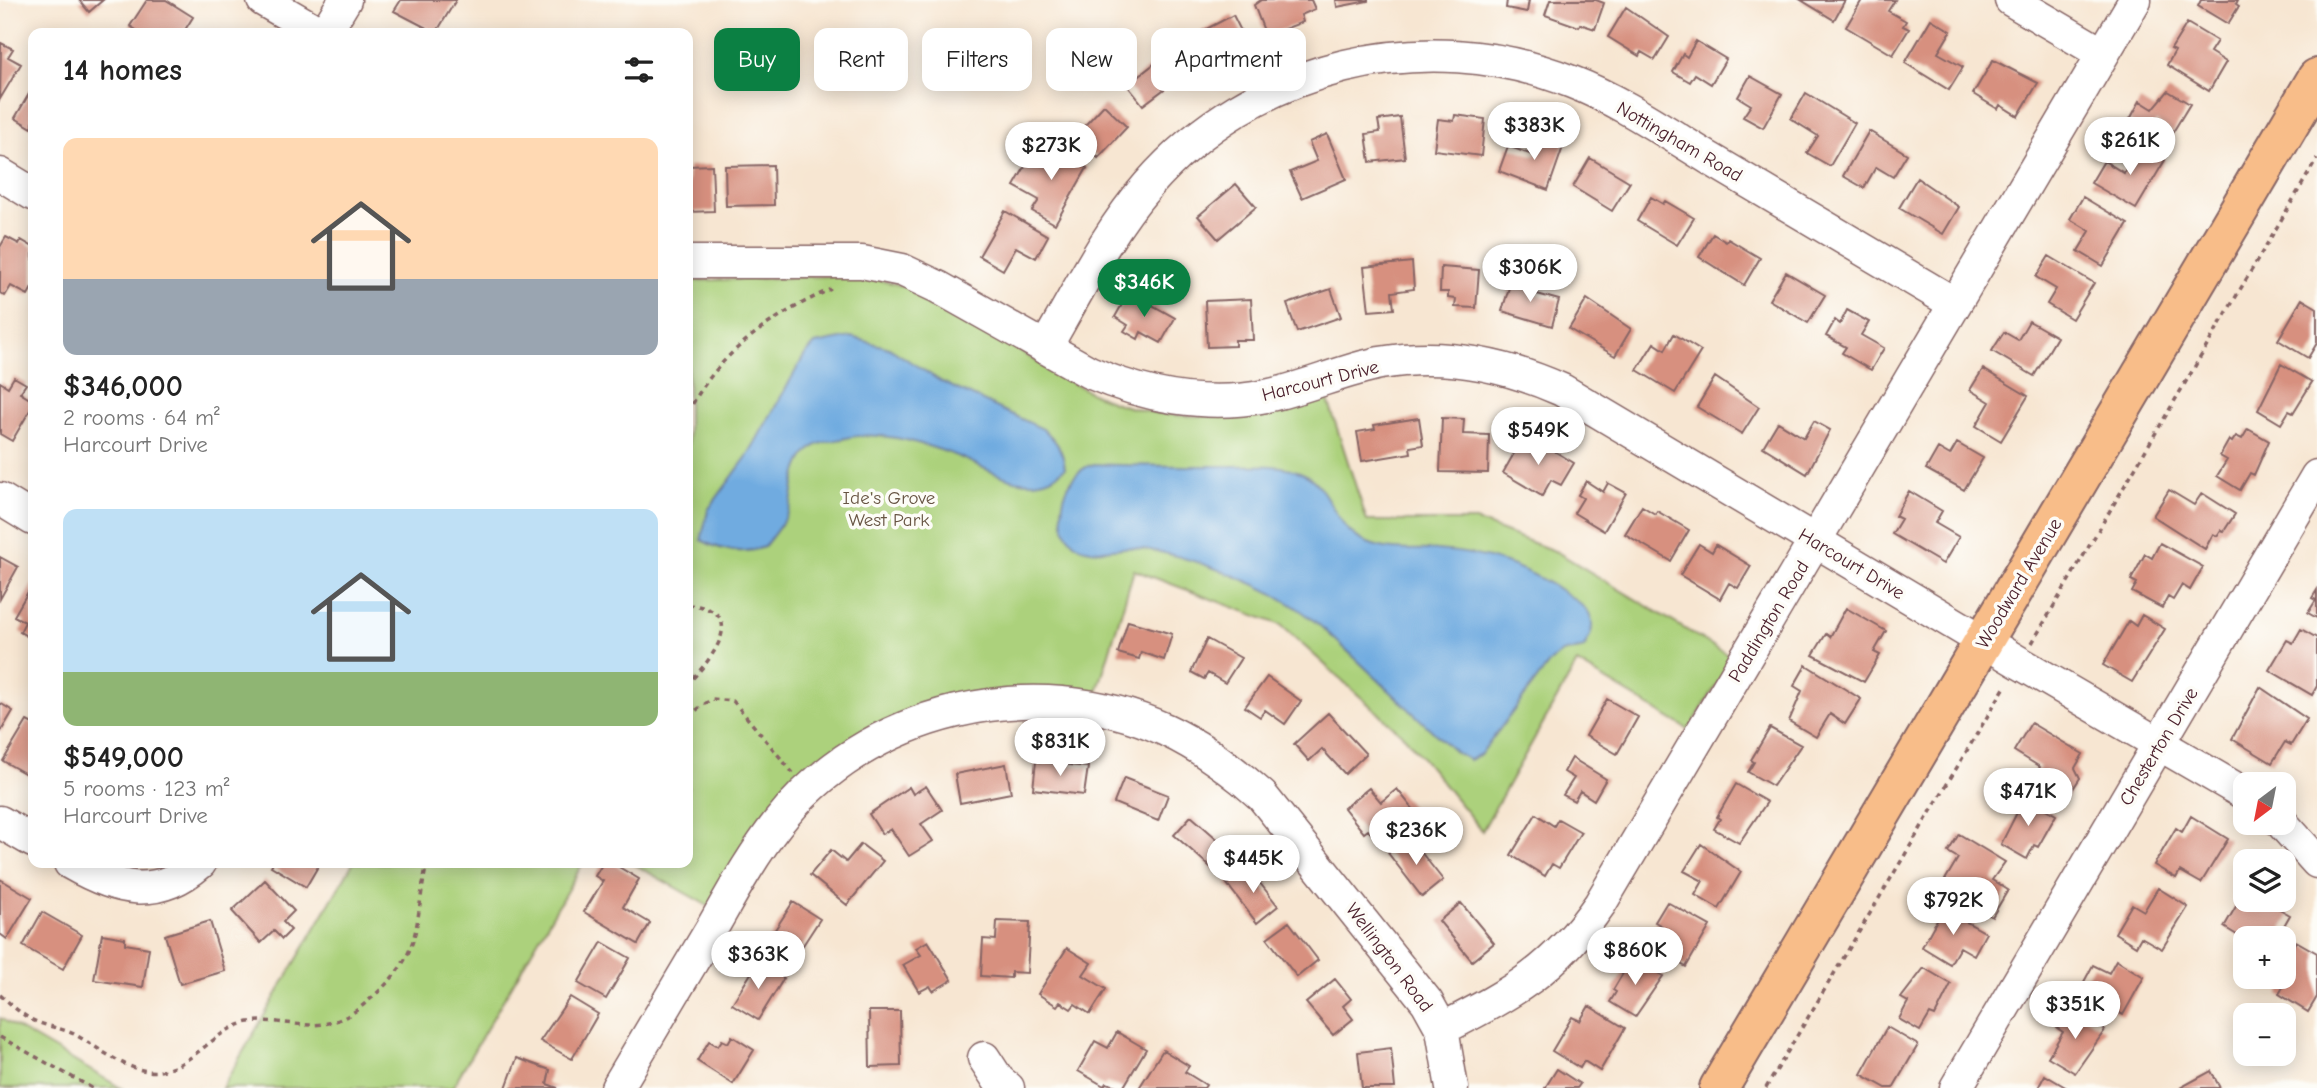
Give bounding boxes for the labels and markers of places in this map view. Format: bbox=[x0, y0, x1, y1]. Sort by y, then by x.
pin: $383K bbox=[1485, 102, 1583, 162]
pin: $261K bbox=[2081, 118, 2179, 177]
pin: $273K bbox=[1002, 122, 1100, 182]
pin: $306K bbox=[1481, 244, 1579, 304]
pin: $346K bbox=[1095, 260, 1193, 319]
pin: $549K bbox=[1489, 407, 1587, 467]
pin: $831K bbox=[1011, 718, 1109, 778]
pin: $471K bbox=[1979, 768, 2077, 828]
pin: $236K bbox=[1367, 808, 1465, 867]
pin: $445K bbox=[1204, 836, 1302, 895]
pin: $792K bbox=[1904, 878, 2002, 937]
pin: $860K bbox=[1586, 928, 1684, 987]
pin: $363K bbox=[709, 932, 807, 991]
pin: $351K bbox=[2026, 982, 2124, 1041]

